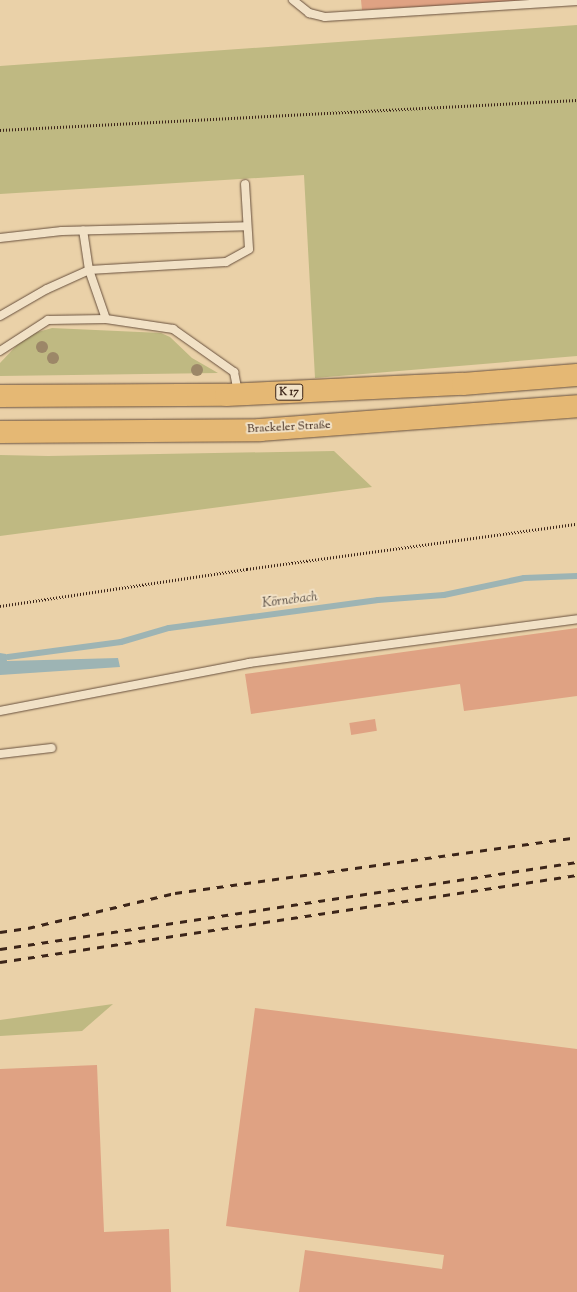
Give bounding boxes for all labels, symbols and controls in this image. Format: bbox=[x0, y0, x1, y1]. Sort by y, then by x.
road number: K 17 bbox=[275, 383, 303, 401]
street label: Brackeler Straße bbox=[247, 419, 331, 437]
water label: Körnebach bbox=[261, 590, 319, 612]

